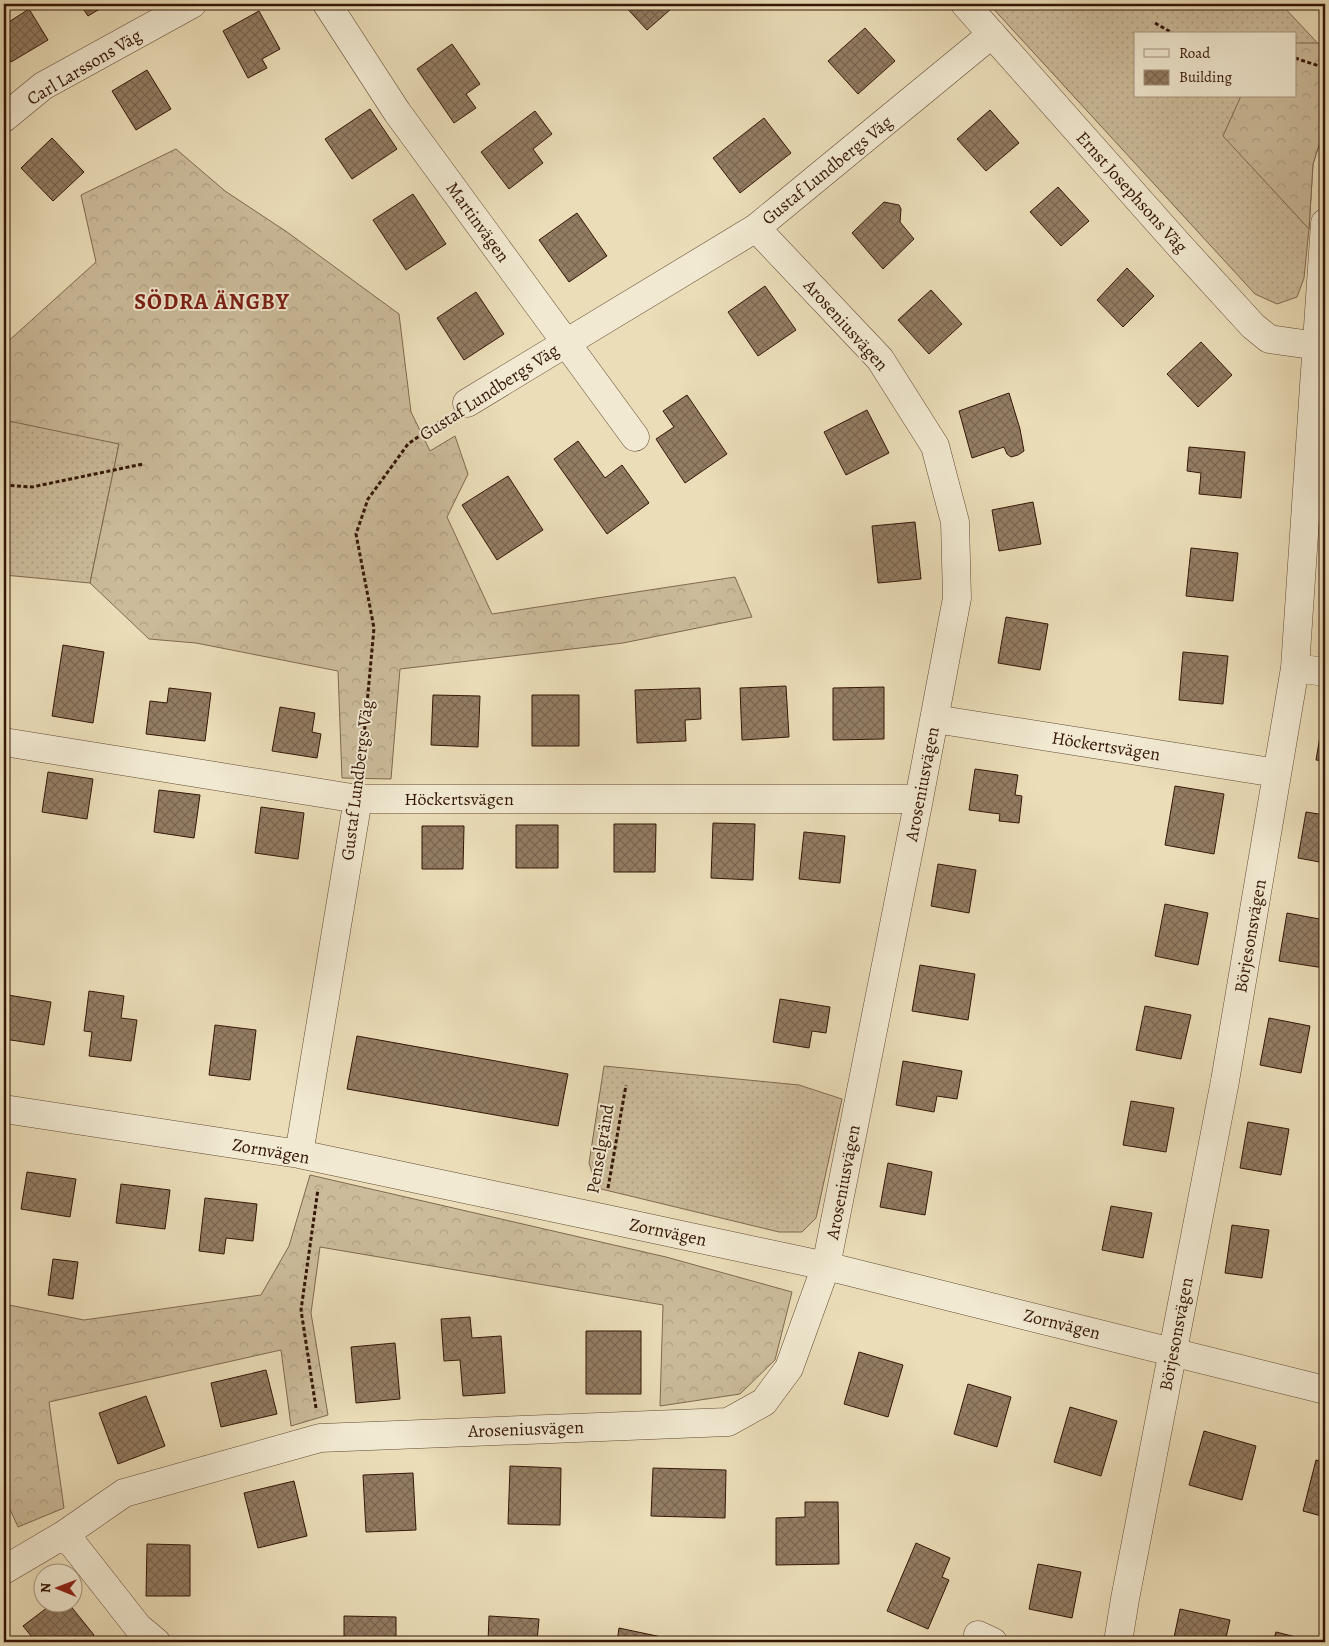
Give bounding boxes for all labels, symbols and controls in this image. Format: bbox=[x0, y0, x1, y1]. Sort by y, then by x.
street label: Carl Larssons Väg bbox=[22, 23, 146, 111]
legend bbox=[1134, 32, 1296, 98]
text: Road bbox=[1179, 43, 1211, 63]
text: Building bbox=[1179, 67, 1232, 87]
street label: Gustaf Lundbergs Väg bbox=[757, 110, 897, 230]
street label: Ernst Josephsons Väg bbox=[1071, 126, 1193, 258]
street label: Martinvägen bbox=[441, 177, 515, 267]
street label: Aroseniusvägen bbox=[798, 273, 894, 376]
district label: SÖDRA ÄNGBY bbox=[134, 287, 290, 317]
street label: Gustaf Lundbergs Väg bbox=[415, 338, 563, 446]
street label: Gustaf Lundbergs Väg bbox=[335, 698, 379, 862]
street label: Aroseniusvägen bbox=[899, 725, 945, 844]
street label: Höckertsvägen bbox=[1050, 726, 1162, 766]
street label: Höckertsvägen bbox=[404, 787, 514, 811]
street label: Börjesonsvägen bbox=[1228, 877, 1272, 995]
street label: Penselgränd bbox=[580, 1102, 620, 1196]
street label: Aroseniusvägen bbox=[820, 1123, 866, 1242]
street label: Zornvägen bbox=[230, 1132, 312, 1170]
street label: Zornvägen bbox=[627, 1212, 709, 1252]
street label: Börjesonsvägen bbox=[1153, 1275, 1199, 1393]
street label: Zornvägen bbox=[1021, 1303, 1103, 1345]
street label: Aroseniusvägen bbox=[467, 1415, 585, 1443]
north arrow bbox=[32, 1564, 82, 1614]
text: N bbox=[36, 1583, 55, 1593]

